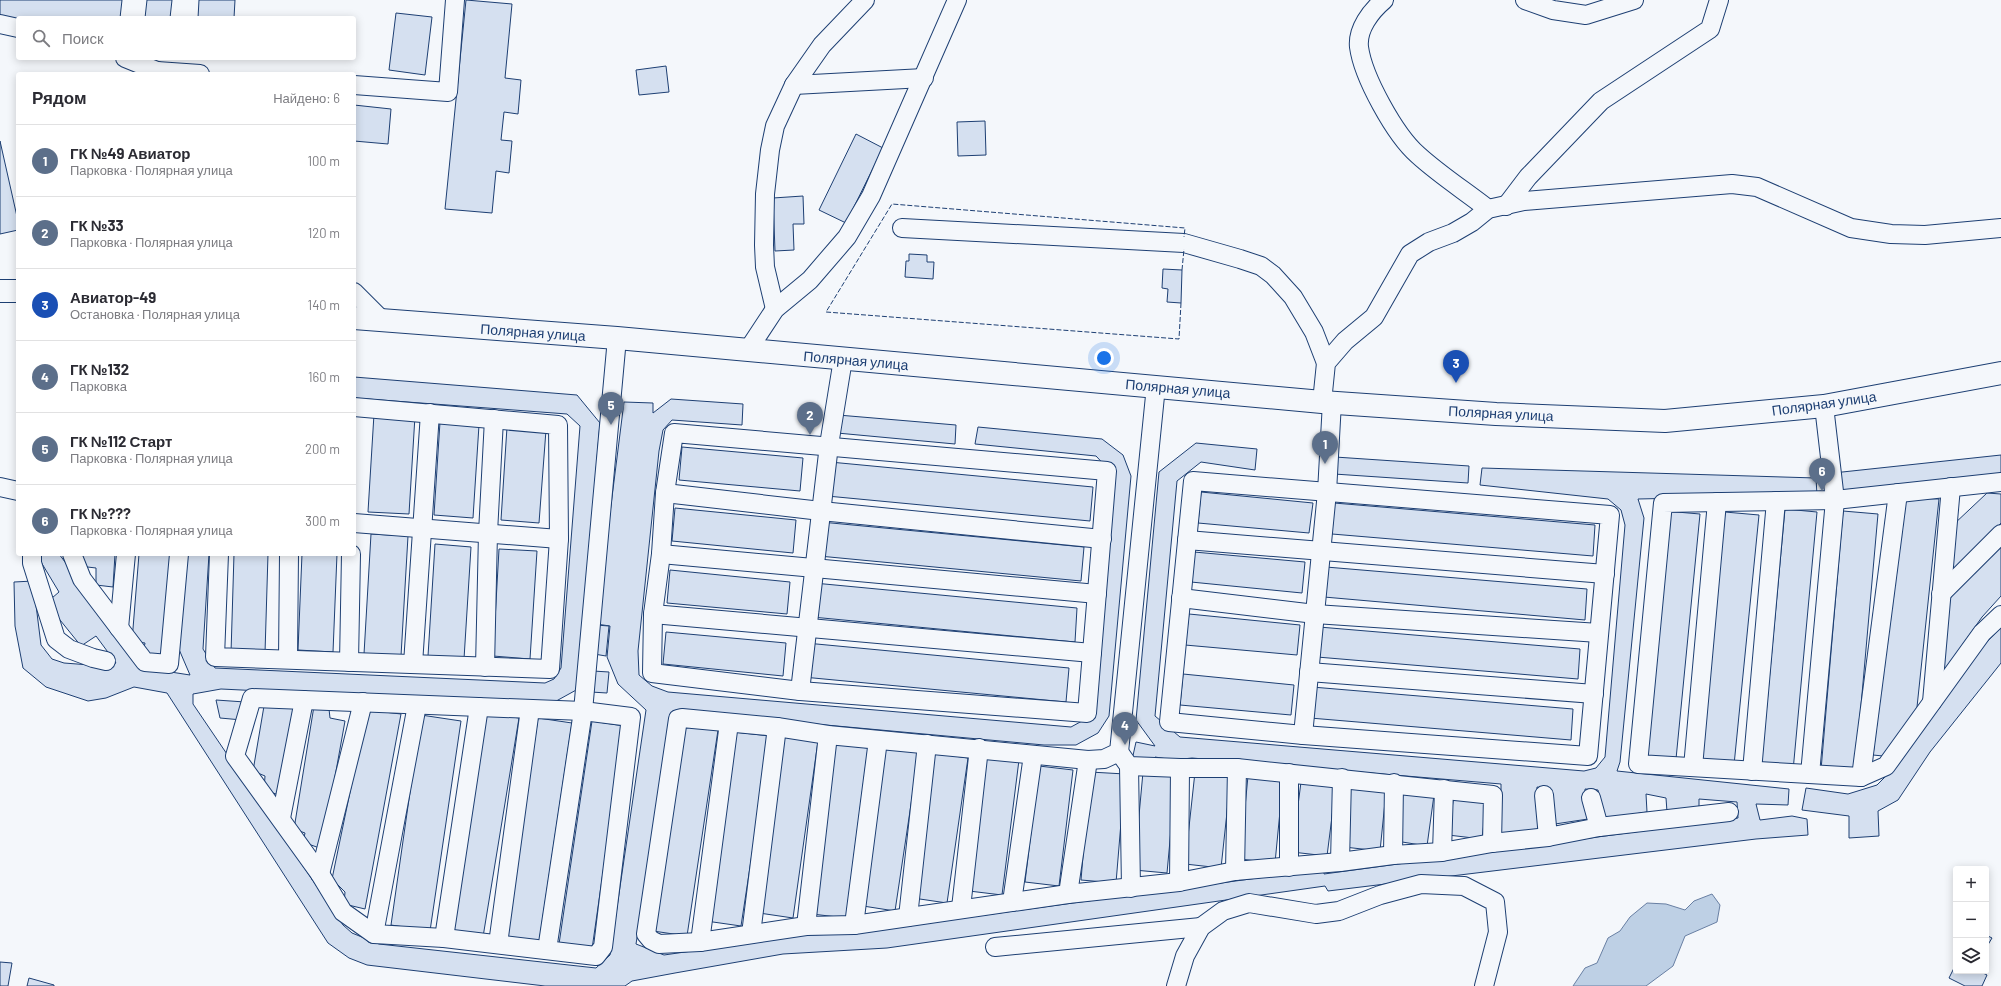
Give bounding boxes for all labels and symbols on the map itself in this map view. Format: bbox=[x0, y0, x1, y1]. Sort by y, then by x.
street label: Полярная улица bbox=[480, 320, 586, 344]
street label: Полярная улица bbox=[803, 347, 909, 373]
your location bbox=[1094, 348, 1114, 368]
pin: 3 bbox=[1443, 350, 1469, 383]
street label: Полярная улица bbox=[1125, 375, 1231, 401]
street label: Полярная улица bbox=[1771, 387, 1878, 419]
pin: 5 bbox=[598, 392, 624, 425]
pin: 2 bbox=[797, 402, 823, 435]
street label: Полярная улица bbox=[1448, 402, 1554, 424]
pin: 1 bbox=[1312, 431, 1338, 464]
pin: 6 bbox=[1809, 458, 1835, 491]
pin: 4 bbox=[1112, 712, 1138, 745]

